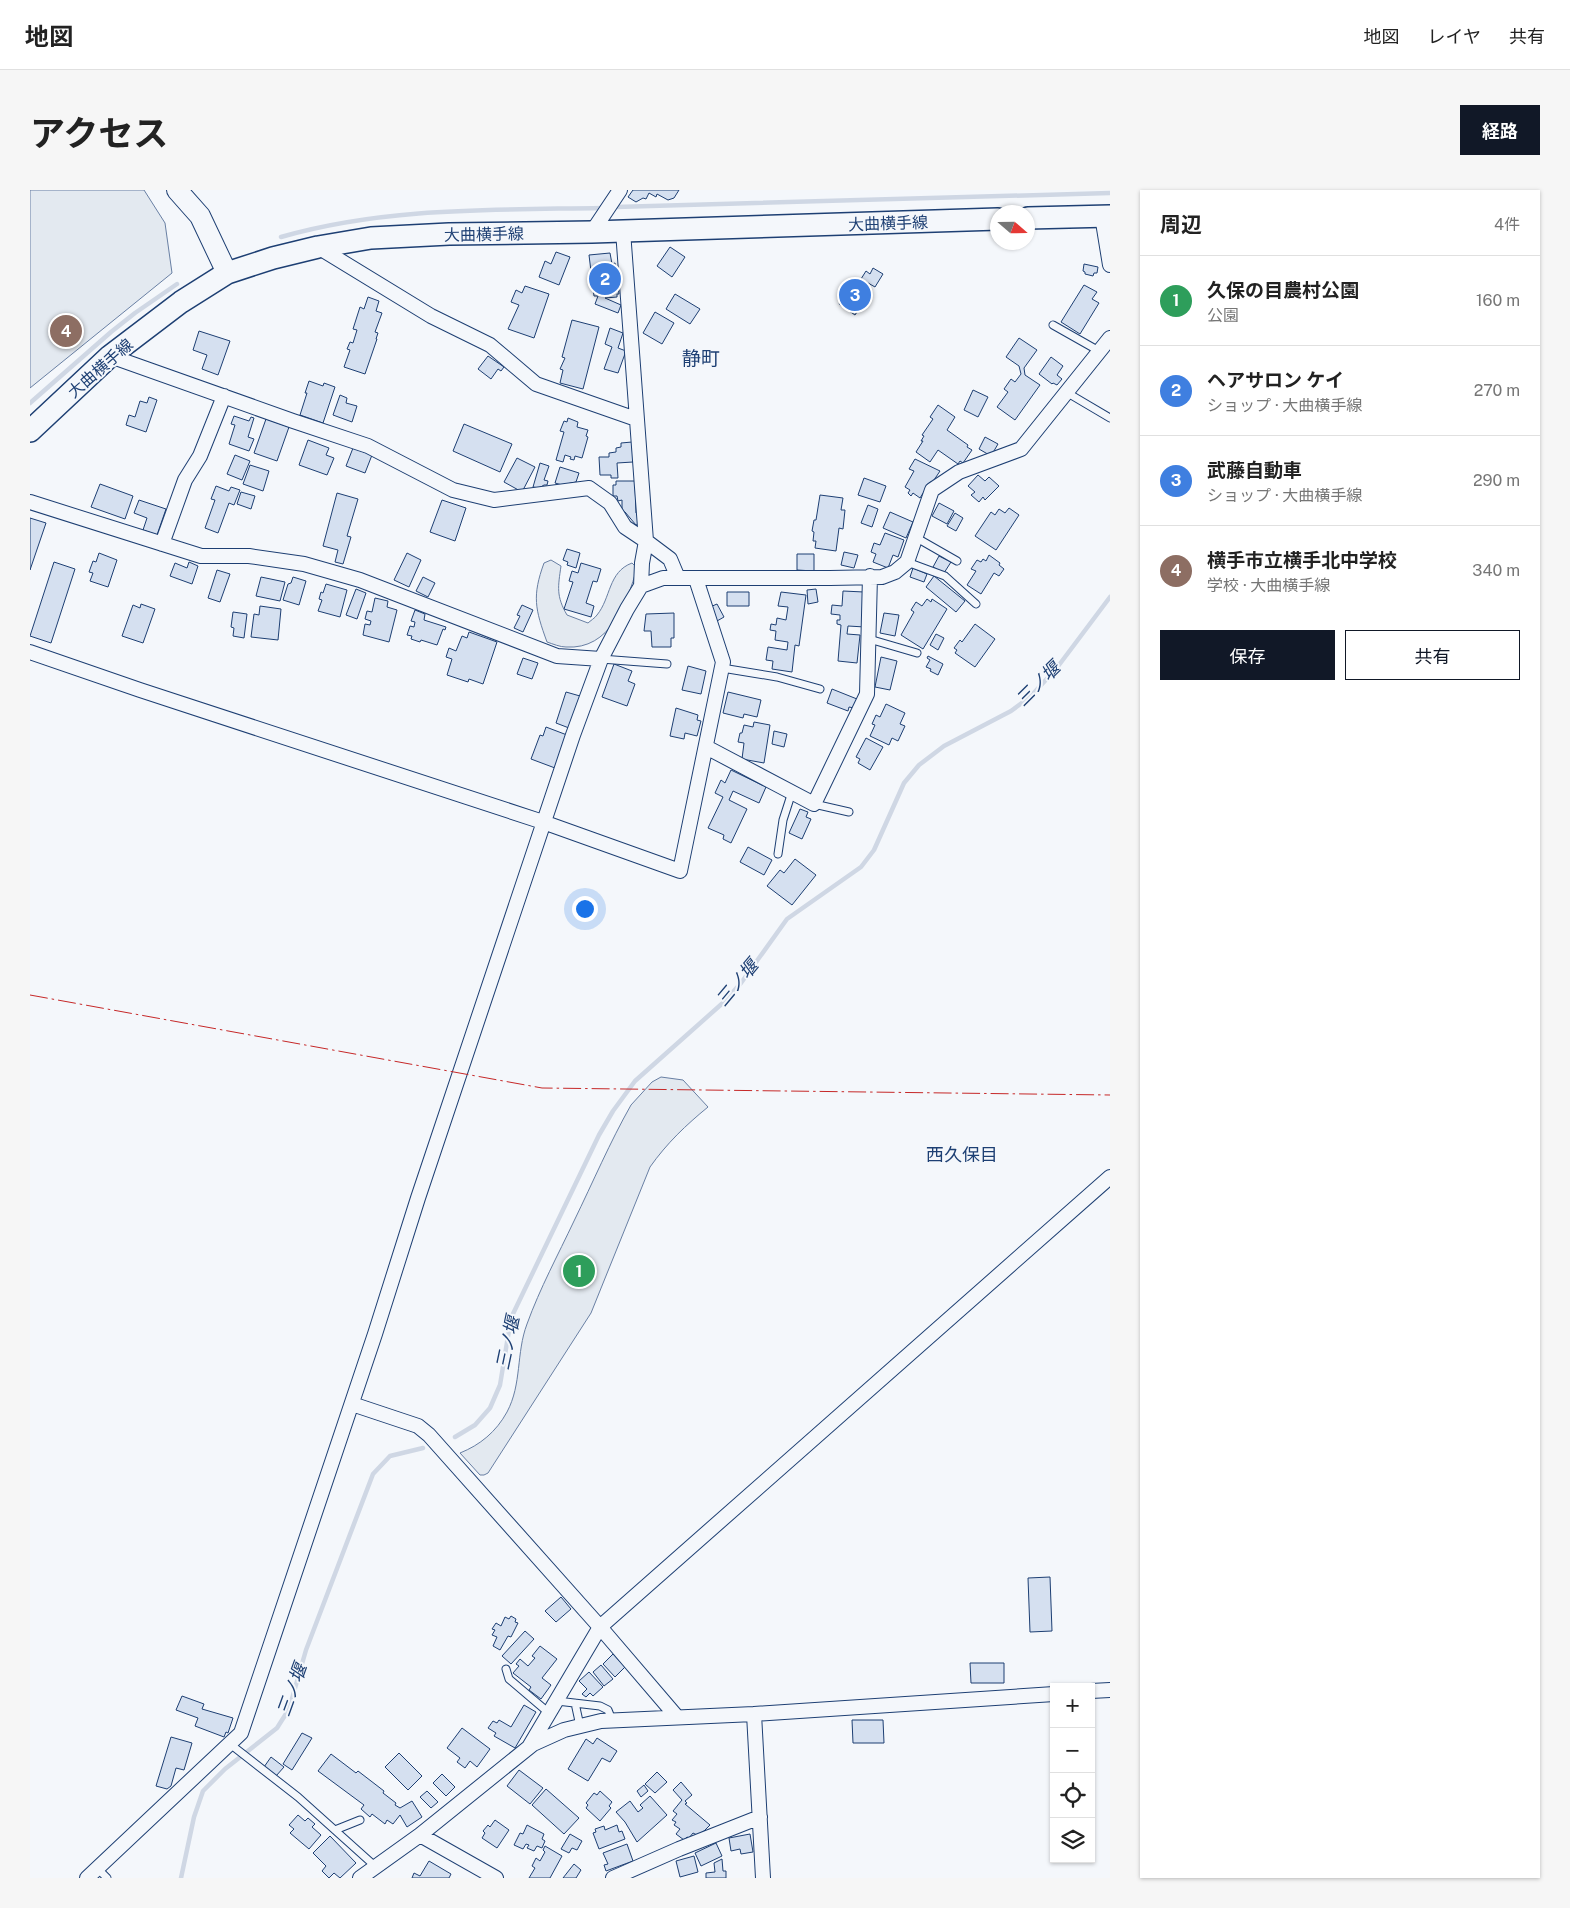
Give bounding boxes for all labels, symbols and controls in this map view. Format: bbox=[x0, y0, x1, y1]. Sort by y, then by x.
text: 地図 bbox=[25, 22, 73, 50]
text: 地図 bbox=[1364, 26, 1400, 47]
text: レイヤ bbox=[1428, 26, 1481, 47]
text: 共有 bbox=[1509, 26, 1545, 47]
button: 経路 bbox=[1460, 105, 1540, 155]
text: アクセス bbox=[30, 113, 168, 154]
north arrow bbox=[990, 205, 1035, 250]
text: 周辺 bbox=[1160, 212, 1202, 237]
street label: 大曲横手線 bbox=[848, 213, 928, 234]
text: 4件 bbox=[1494, 215, 1520, 234]
street label: 大曲横手線 bbox=[444, 224, 524, 245]
pin: 2 bbox=[589, 260, 621, 298]
pin: 3 bbox=[839, 276, 871, 314]
text: 久保の目農村公園 bbox=[1207, 279, 1359, 301]
text: 1 bbox=[1173, 291, 1179, 310]
text: 160 m bbox=[1476, 291, 1520, 310]
text: 公園 bbox=[1207, 306, 1239, 325]
pin: 4 bbox=[50, 312, 82, 350]
street label: 大曲横手線 bbox=[64, 335, 137, 402]
district label: 静町 bbox=[682, 347, 720, 369]
text: ヘアサロン ケイ bbox=[1207, 369, 1344, 391]
text: 2 bbox=[1171, 381, 1181, 400]
text: 270 m bbox=[1474, 381, 1520, 400]
text: ショップ · 大曲横手線 bbox=[1207, 396, 1362, 415]
text: 武藤自動車 bbox=[1207, 459, 1302, 481]
text: 3 bbox=[1171, 471, 1181, 490]
text: 290 m bbox=[1473, 471, 1520, 490]
text: ショップ · 大曲横手線 bbox=[1207, 486, 1362, 505]
text: 横手市立横手北中学校 bbox=[1207, 549, 1397, 571]
text: 4 bbox=[1171, 561, 1181, 580]
text: 340 m bbox=[1472, 561, 1520, 580]
text: 学校 · 大曲横手線 bbox=[1207, 576, 1330, 595]
button: 保存 bbox=[1160, 630, 1335, 680]
button: 共有 bbox=[1345, 630, 1520, 680]
water label: 三ノ堰 bbox=[1011, 655, 1066, 710]
your location bbox=[572, 896, 598, 922]
water label: 三ノ堰 bbox=[711, 953, 764, 1010]
district label: 西久保目 bbox=[926, 1144, 998, 1165]
pin: 1 bbox=[563, 1252, 595, 1290]
water label: 三ノ堰 bbox=[492, 1311, 524, 1371]
water label: 三ノ堰 bbox=[272, 1658, 312, 1719]
map controls bbox=[1050, 1683, 1095, 1863]
button: + bbox=[1050, 1683, 1095, 1728]
button: − bbox=[1050, 1728, 1095, 1773]
button: locate bbox=[1050, 1773, 1095, 1818]
button: layers bbox=[1050, 1818, 1095, 1863]

